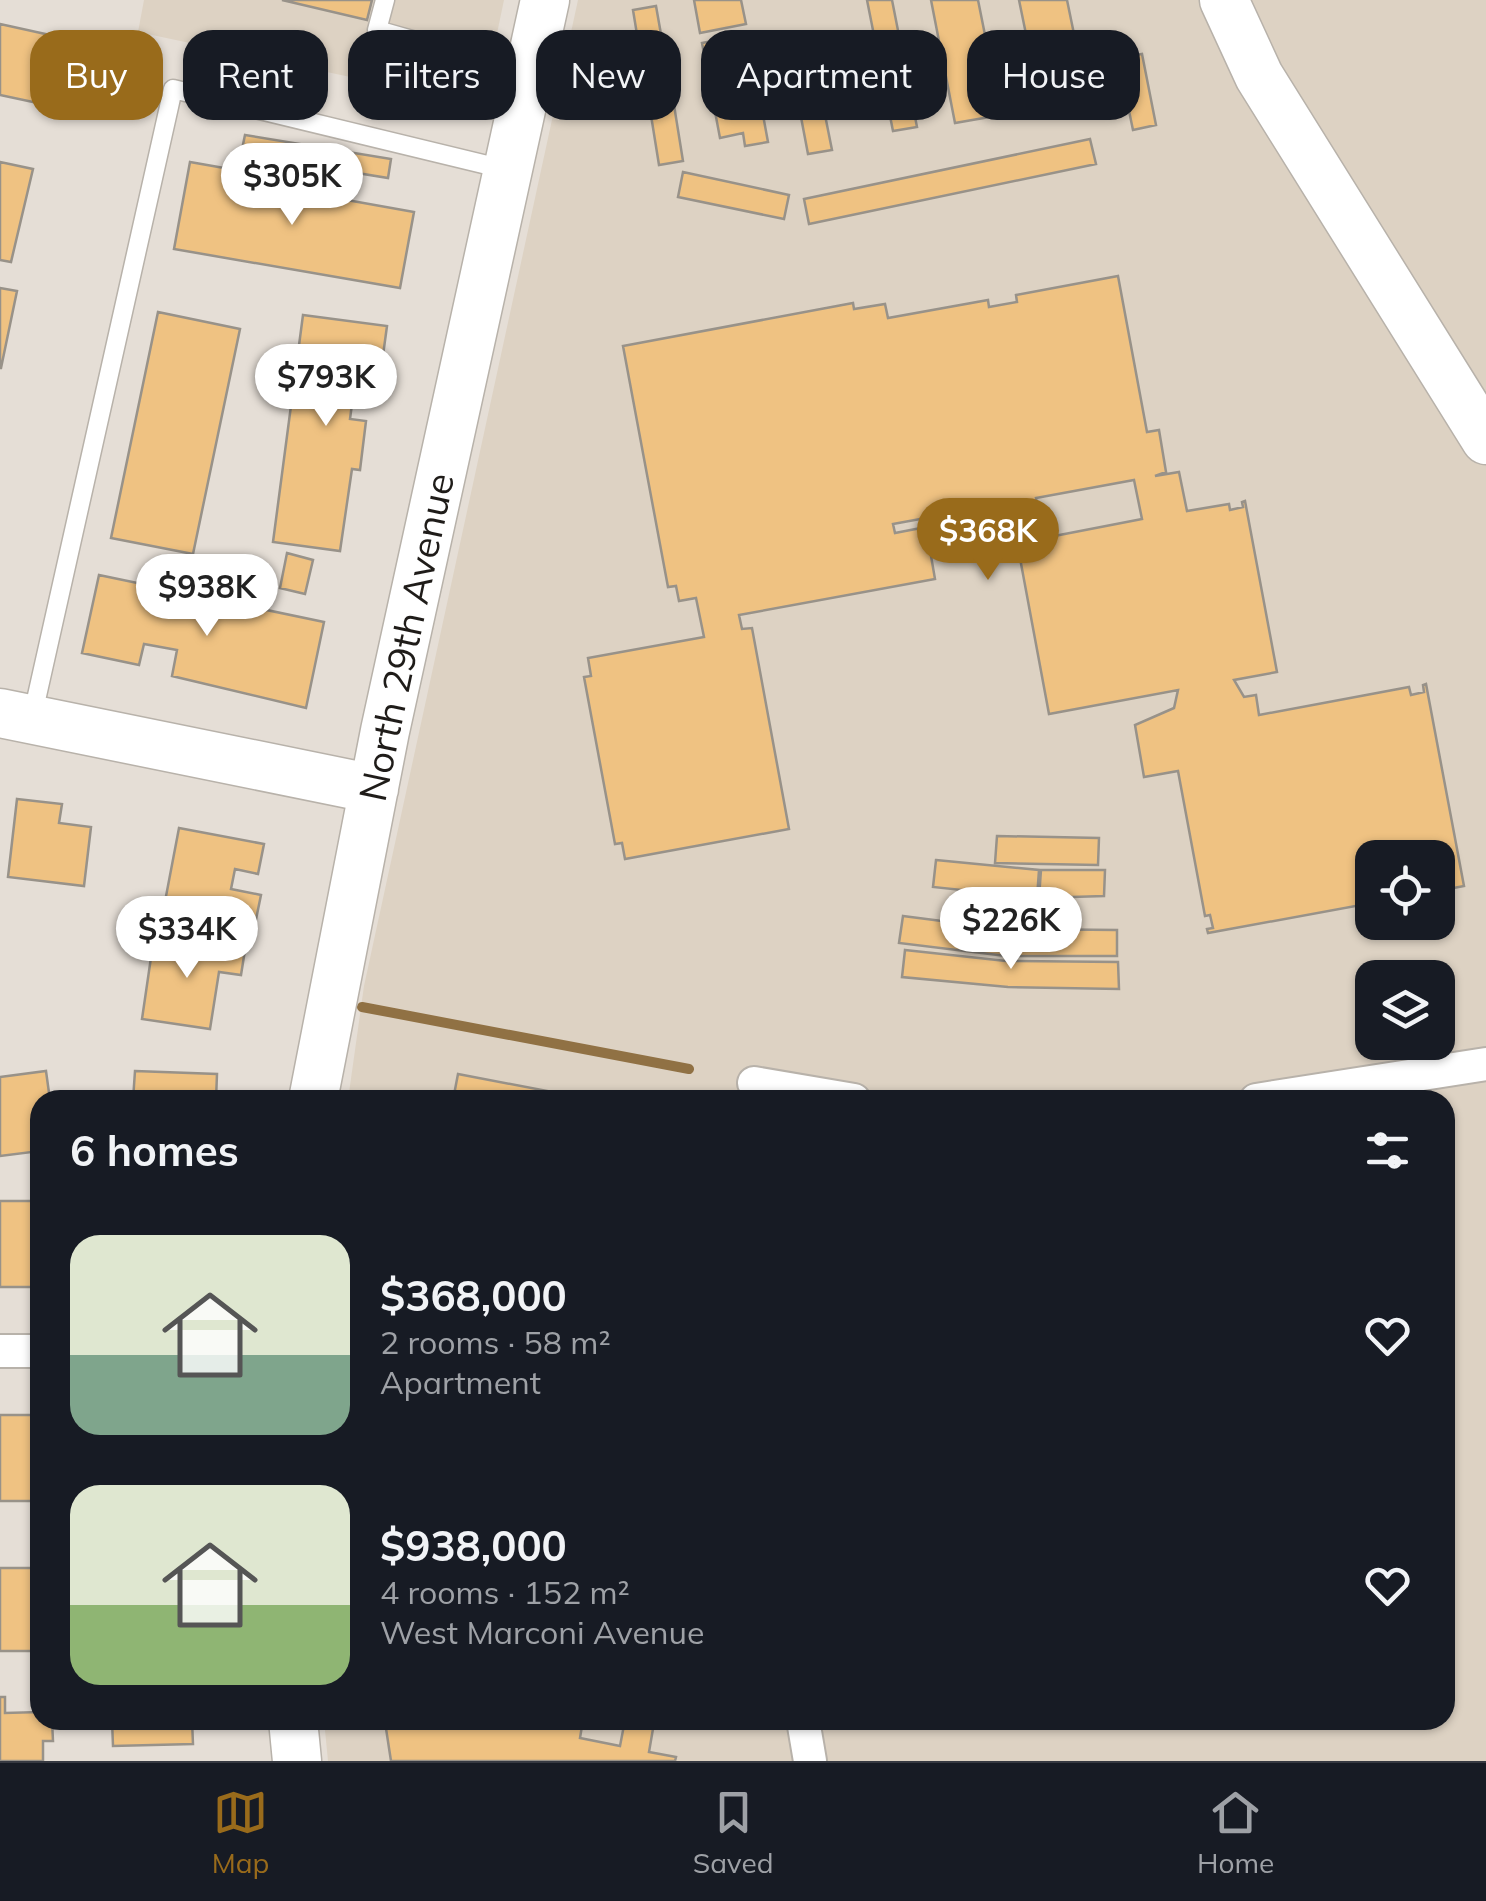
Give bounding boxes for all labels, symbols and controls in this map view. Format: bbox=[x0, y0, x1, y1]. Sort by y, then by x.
chip: Buy bbox=[30, 30, 163, 120]
chip: Rent bbox=[183, 30, 328, 120]
chip: Filters bbox=[348, 30, 516, 120]
chip: New bbox=[536, 30, 681, 120]
chip: Apartment bbox=[701, 30, 947, 120]
chip: House bbox=[967, 30, 1140, 120]
pin: $305K bbox=[222, 143, 362, 228]
text: $305K bbox=[243, 155, 341, 195]
pin: $793K bbox=[256, 344, 396, 429]
text: $793K bbox=[277, 356, 375, 396]
street label: North 29th Avenue bbox=[348, 469, 464, 805]
pin: $368K bbox=[918, 498, 1058, 583]
text: $368K bbox=[939, 510, 1037, 550]
pin: $938K bbox=[137, 554, 277, 639]
text: $938K bbox=[158, 566, 256, 606]
map controls bbox=[1355, 840, 1455, 1060]
button: locate bbox=[1355, 840, 1455, 940]
pin: $226K bbox=[941, 887, 1081, 972]
pin: $334K bbox=[117, 896, 257, 981]
text: $226K bbox=[962, 899, 1060, 939]
text: $334K bbox=[138, 908, 236, 948]
button: layers bbox=[1355, 960, 1455, 1060]
icon: filters bbox=[1360, 1123, 1415, 1178]
text: 6 homes bbox=[70, 1124, 239, 1177]
text: $368,000 bbox=[380, 1269, 567, 1322]
icon: home bbox=[150, 1275, 270, 1395]
icon: heart bbox=[1360, 1308, 1415, 1363]
text: 2 rooms · 58 m² bbox=[380, 1322, 611, 1362]
text: Apartment bbox=[380, 1362, 541, 1402]
text: $938,000 bbox=[380, 1519, 567, 1572]
icon: home bbox=[150, 1525, 270, 1645]
icon: heart bbox=[1360, 1558, 1415, 1613]
text: 4 rooms · 152 m² bbox=[380, 1572, 630, 1612]
text: West Marconi Avenue bbox=[380, 1612, 704, 1652]
tab: Map bbox=[212, 1785, 269, 1880]
tab: Saved bbox=[693, 1785, 774, 1880]
tab: Home bbox=[1197, 1785, 1274, 1880]

